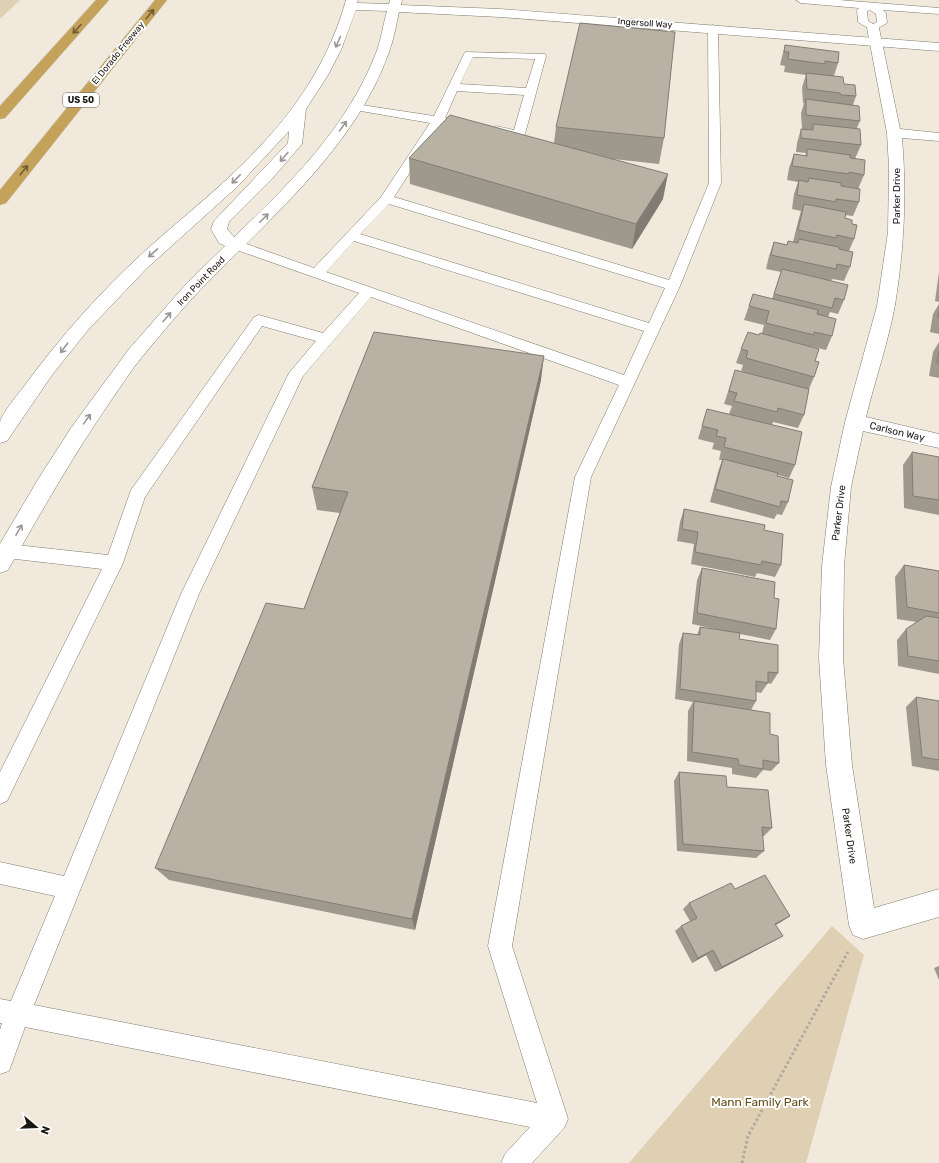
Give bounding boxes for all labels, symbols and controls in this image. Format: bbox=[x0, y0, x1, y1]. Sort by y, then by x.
one-way arrow bbox=[145, 8, 154, 19]
street label: Ingersoll Way bbox=[617, 16, 673, 30]
street label: El Dorado Freeway bbox=[90, 20, 146, 86]
one-way arrow bbox=[72, 24, 81, 34]
one-way arrow bbox=[333, 36, 341, 48]
road number: US 50 bbox=[63, 93, 99, 107]
one-way arrow bbox=[338, 121, 347, 132]
one-way arrow bbox=[279, 152, 289, 162]
one-way arrow bbox=[20, 164, 29, 175]
street label: Parker Drive bbox=[891, 167, 903, 224]
one-way arrow bbox=[232, 174, 241, 184]
one-way arrow bbox=[259, 213, 269, 223]
one-way arrow bbox=[148, 248, 158, 258]
street label: Iron Point Road bbox=[175, 254, 227, 308]
one-way arrow bbox=[163, 312, 172, 322]
one-way arrow bbox=[60, 342, 69, 353]
one-way arrow bbox=[83, 414, 92, 425]
street label: Carlson Way bbox=[868, 420, 926, 444]
street label: Parker Drive bbox=[830, 484, 848, 542]
one-way arrow bbox=[16, 524, 24, 536]
street label: Parker Drive bbox=[839, 807, 859, 865]
park label: Mann Family Park bbox=[711, 1095, 810, 1109]
north arrow bbox=[16, 1107, 56, 1147]
text: N bbox=[38, 1124, 52, 1136]

